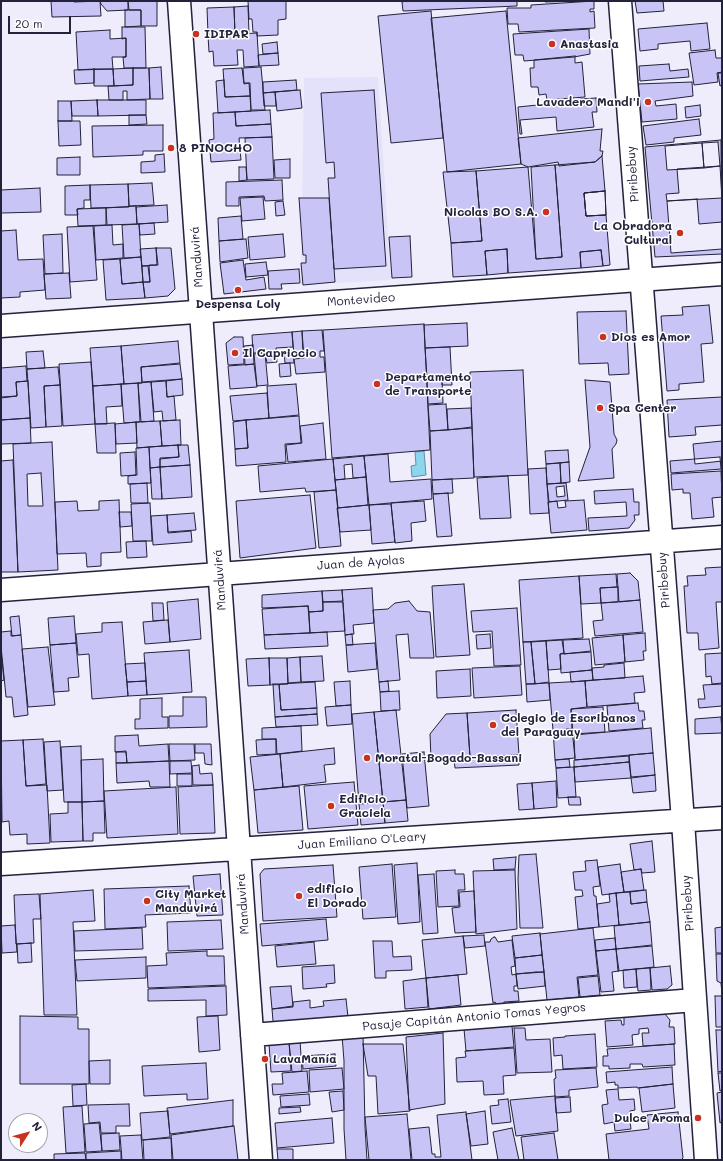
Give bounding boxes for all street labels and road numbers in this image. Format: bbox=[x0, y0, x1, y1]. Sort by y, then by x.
street label: Piribebuy bbox=[624, 145, 642, 203]
street label: Manduvirá bbox=[188, 226, 206, 288]
street label: Montevideo bbox=[326, 290, 396, 310]
street label: Manduvirá bbox=[211, 549, 229, 611]
street label: Piribebuy bbox=[655, 551, 673, 609]
street label: Juan de Ayolas bbox=[317, 553, 405, 573]
street label: Juan Emiliano O'Leary bbox=[297, 829, 427, 853]
street label: Manduvirá bbox=[234, 873, 252, 935]
street label: Piribebuy bbox=[679, 874, 697, 932]
street label: Pasaje Capitán Antonio Tomas Yegros bbox=[362, 1000, 586, 1034]

